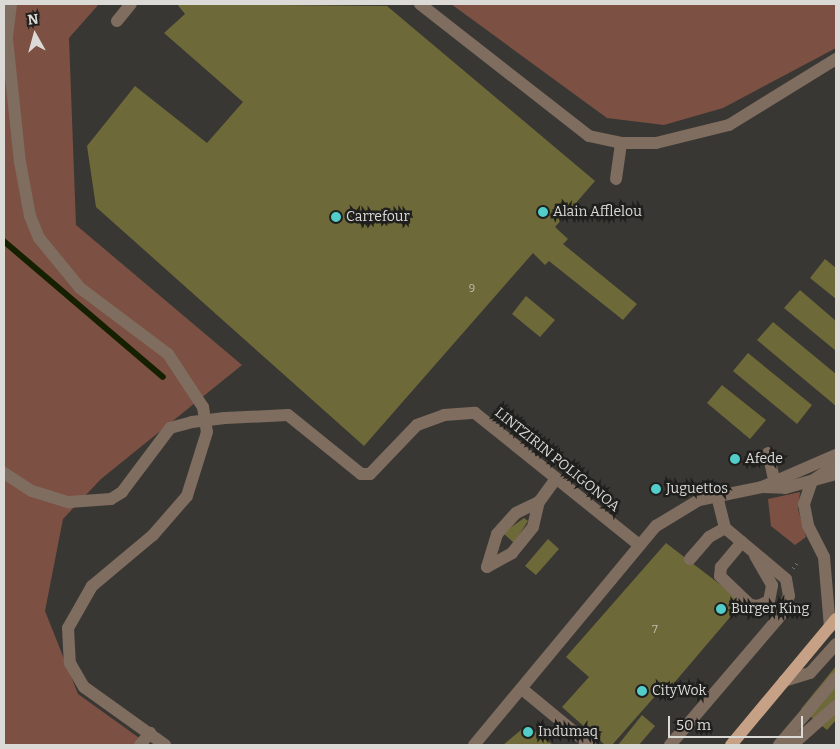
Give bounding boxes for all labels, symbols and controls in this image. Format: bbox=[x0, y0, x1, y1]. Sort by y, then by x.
north arrow bbox=[10, 10, 60, 60]
text: N bbox=[27, 11, 40, 29]
place label: Alain Afflelou bbox=[553, 204, 642, 220]
marker: Alain Afflelou bbox=[537, 206, 549, 218]
place label: Carrefour bbox=[346, 209, 410, 225]
marker: Carrefour bbox=[330, 211, 342, 223]
house number: 9 bbox=[469, 282, 475, 296]
street label: LINTZIRIN POLIGONOA bbox=[491, 404, 623, 516]
place label: Afede bbox=[745, 451, 783, 467]
marker: Afede bbox=[729, 453, 741, 465]
place label: Juguettos bbox=[666, 481, 728, 497]
marker: Juguettos bbox=[650, 483, 662, 495]
place label: Burger King bbox=[731, 601, 809, 617]
marker: Burger King bbox=[715, 603, 727, 615]
house number: 7 bbox=[652, 623, 658, 637]
place label: CityWok bbox=[652, 683, 706, 699]
marker: CityWok bbox=[636, 685, 648, 697]
scale bar bbox=[670, 706, 805, 738]
text: 50 m bbox=[676, 716, 711, 734]
place label: Indumaq bbox=[538, 724, 598, 740]
marker: Indumaq bbox=[522, 726, 534, 738]

